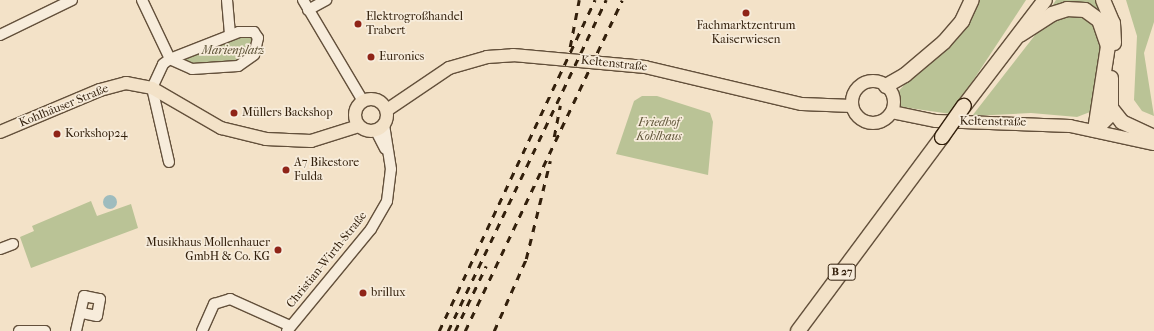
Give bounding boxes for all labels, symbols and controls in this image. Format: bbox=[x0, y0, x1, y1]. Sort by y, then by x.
marker: Fachmarktzentrum Kaiserwiesen bbox=[741, 8, 751, 18]
place label: Elektrogroßhandel Trabert bbox=[366, 10, 463, 38]
marker: Elektrogroßhandel Trabert bbox=[353, 19, 363, 29]
place label: Fachmarktzentrum Kaiserwiesen bbox=[696, 19, 796, 47]
park label: Marienplatz bbox=[202, 44, 264, 58]
place label: Euronics bbox=[379, 50, 424, 64]
marker: Euronics bbox=[366, 52, 376, 62]
street label: Keltenstraße bbox=[580, 53, 648, 75]
street label: Kohlhäuser Straße bbox=[17, 81, 111, 131]
place label: Müllers Backshop bbox=[242, 106, 333, 120]
marker: Müllers Backshop bbox=[229, 108, 239, 118]
street label: Keltenstraße bbox=[960, 114, 1026, 130]
park label: Friedhof Kohlhaus bbox=[636, 116, 682, 144]
place label: Korkshop24 bbox=[65, 127, 128, 141]
marker: Korkshop24 bbox=[52, 129, 62, 139]
place label: A7 Bikestore Fulda bbox=[294, 156, 359, 184]
marker: A7 Bikestore Fulda bbox=[281, 165, 291, 175]
street label: Christian-Wirth-Straße bbox=[284, 209, 370, 311]
place label: Musikhaus Mollenhauer GmbH & Co. KG bbox=[146, 236, 270, 264]
marker: Musikhaus Mollenhauer GmbH & Co. KG bbox=[273, 245, 283, 255]
road number: B 27 bbox=[827, 263, 857, 281]
place label: brillux bbox=[371, 286, 405, 300]
marker: brillux bbox=[358, 288, 368, 298]

